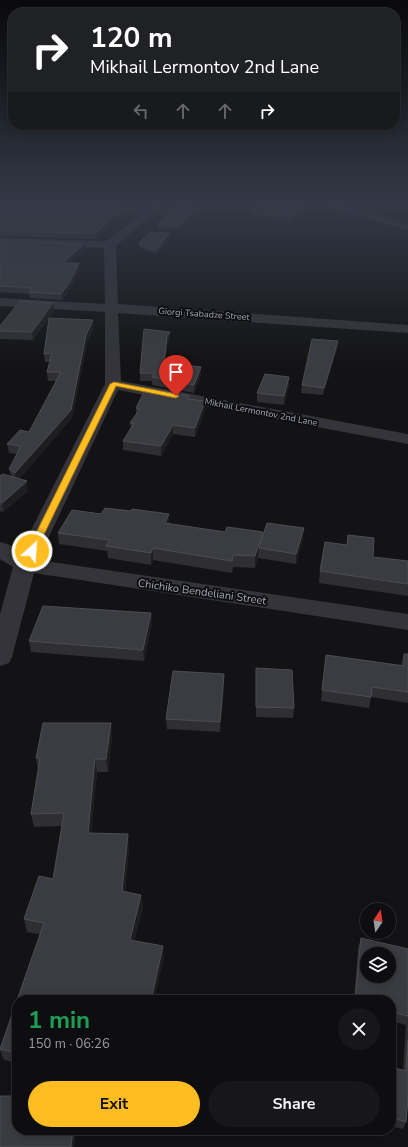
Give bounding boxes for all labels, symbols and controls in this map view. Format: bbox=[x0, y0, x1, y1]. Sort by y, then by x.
text: 120 m bbox=[90, 19, 173, 57]
icon: right bbox=[24, 24, 76, 76]
text: Mikhail Lermontov 2nd Lane bbox=[90, 55, 319, 79]
icon: left bbox=[130, 100, 152, 122]
icon: ahead bbox=[172, 100, 194, 122]
icon: ahead bbox=[214, 100, 236, 122]
icon: right bbox=[256, 100, 278, 122]
street label: Giorgi Tsabadze Street bbox=[158, 305, 251, 323]
pin bbox=[159, 355, 193, 396]
icon: arrive bbox=[165, 361, 187, 383]
street label: Mikhail Lermontov 2nd Lane bbox=[204, 395, 319, 429]
position arrow bbox=[11, 530, 53, 572]
street label: Chichiko Bendeliani Street bbox=[137, 576, 267, 608]
north arrow bbox=[360, 903, 396, 939]
map controls bbox=[360, 903, 396, 983]
button: layers bbox=[360, 947, 396, 983]
text: 1 min bbox=[28, 1004, 90, 1036]
button: close bbox=[338, 1008, 380, 1050]
text: 150 m · 06:26 bbox=[28, 1035, 110, 1053]
button: Exit bbox=[28, 1081, 200, 1127]
button: Share bbox=[208, 1081, 380, 1127]

